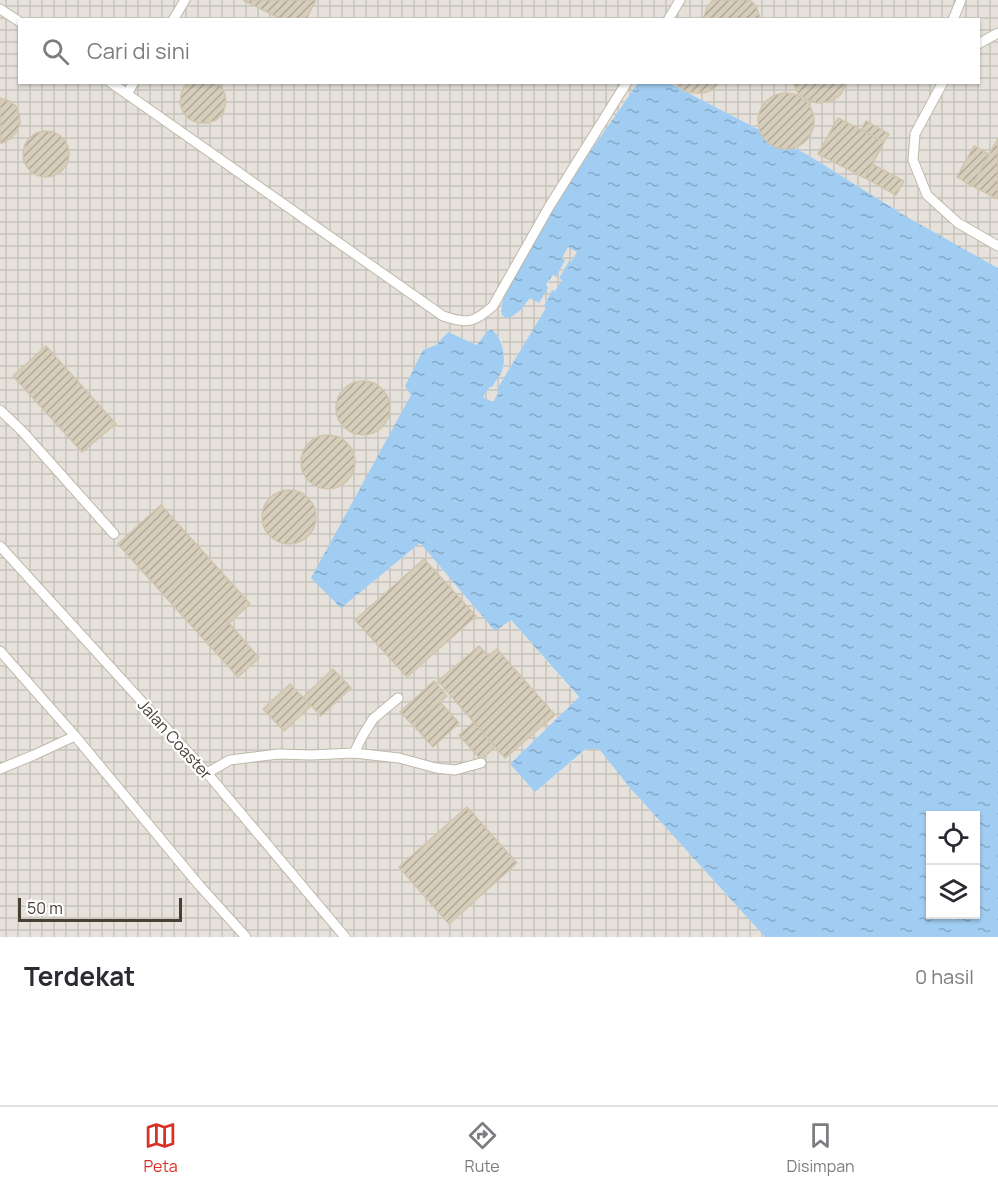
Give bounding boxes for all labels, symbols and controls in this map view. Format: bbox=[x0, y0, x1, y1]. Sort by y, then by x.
search box bbox=[18, 18, 980, 84]
icon: search bbox=[39, 35, 72, 68]
text: Cari di sini bbox=[87, 36, 190, 66]
street label: Jalan Coaster bbox=[133, 694, 217, 784]
map controls bbox=[926, 811, 980, 919]
button: locate bbox=[926, 811, 980, 865]
button: layers bbox=[926, 865, 980, 919]
scale bar bbox=[18, 895, 182, 922]
text: 50 m bbox=[27, 897, 63, 919]
text: Terdekat bbox=[24, 958, 135, 994]
text: 0 hasil bbox=[915, 963, 974, 990]
tab: Peta bbox=[143, 1119, 178, 1177]
tab: Rute bbox=[465, 1119, 500, 1177]
tab: Disimpan bbox=[787, 1119, 855, 1177]

